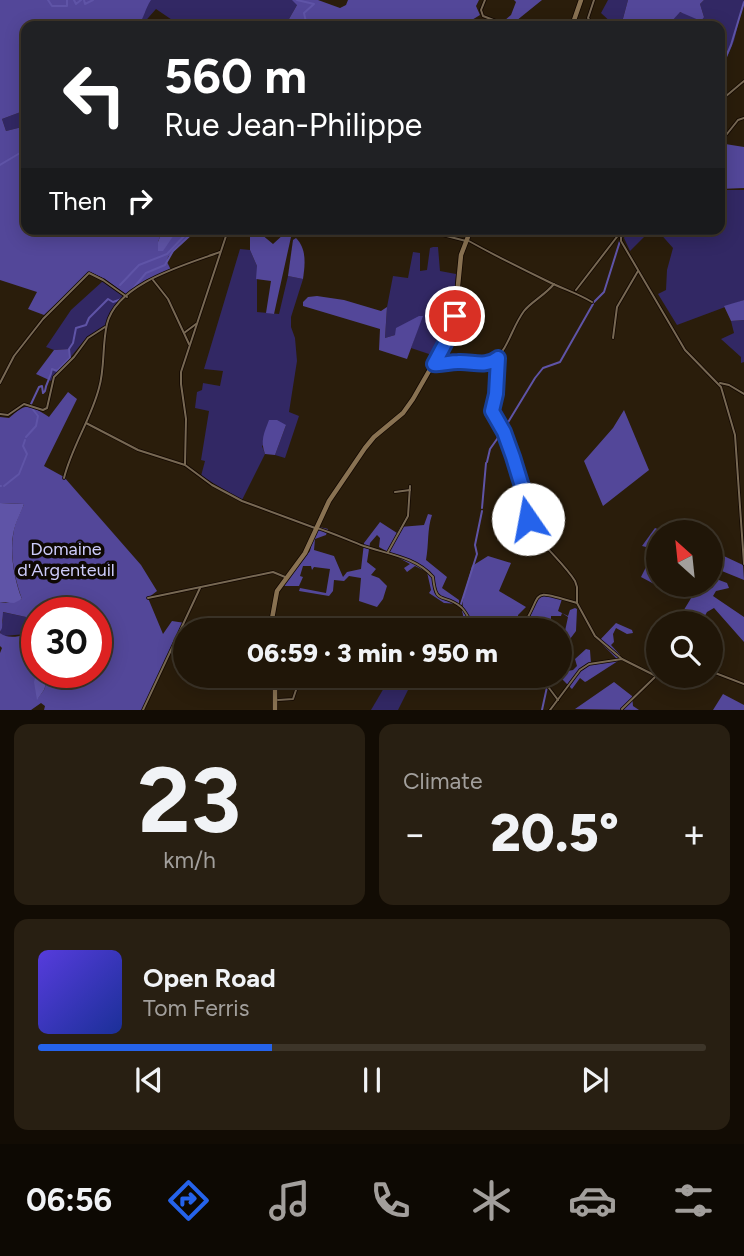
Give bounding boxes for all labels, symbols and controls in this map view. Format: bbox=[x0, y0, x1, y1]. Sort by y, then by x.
text: 560 m bbox=[164, 46, 307, 105]
icon: left bbox=[49, 49, 140, 140]
text: Rue Jean-Philippe bbox=[164, 106, 422, 144]
icon: right bbox=[121, 182, 159, 220]
text: Then bbox=[49, 185, 107, 217]
pin bbox=[425, 286, 485, 346]
icon: arrive bbox=[436, 297, 474, 335]
position arrow bbox=[491, 482, 565, 556]
north arrow bbox=[646, 520, 723, 597]
map controls bbox=[646, 520, 723, 688]
park label: Domaine d'Argenteuil bbox=[17, 538, 115, 581]
speed limit sign: 30 bbox=[21, 597, 112, 688]
button: search bbox=[646, 611, 723, 688]
text: 06:59 · 3 min · 950 m bbox=[247, 637, 498, 669]
text: 23 bbox=[138, 746, 241, 855]
text: Climate bbox=[403, 767, 482, 795]
text: 20.5° bbox=[490, 802, 619, 864]
text: − bbox=[403, 811, 427, 857]
text: + bbox=[682, 811, 706, 857]
text: km/h bbox=[163, 846, 216, 874]
text: Open Road bbox=[143, 962, 276, 994]
text: Tom Ferris bbox=[143, 994, 249, 1022]
icon: previous bbox=[130, 1061, 168, 1099]
icon: pause bbox=[353, 1061, 391, 1099]
icon: next bbox=[576, 1061, 614, 1099]
icon: directions bbox=[164, 1176, 213, 1225]
icon: music bbox=[265, 1176, 314, 1225]
icon: phone bbox=[366, 1176, 415, 1225]
icon: climate bbox=[467, 1176, 516, 1225]
icon: car bbox=[568, 1176, 617, 1225]
icon: filters bbox=[669, 1176, 718, 1225]
text: 06:56 bbox=[26, 1181, 112, 1219]

